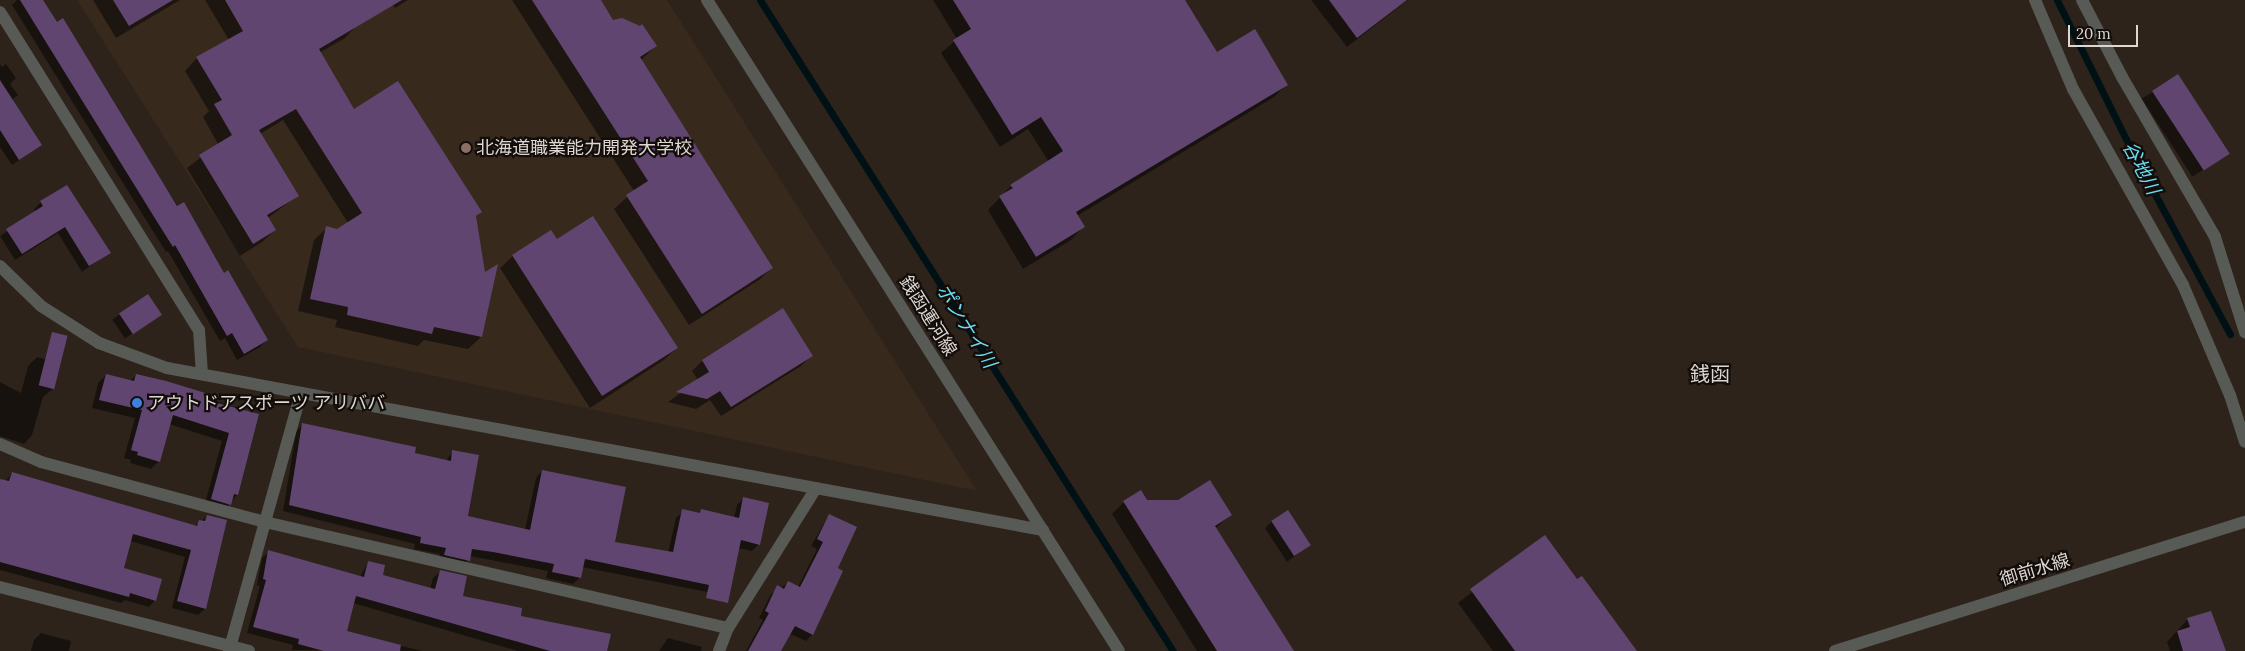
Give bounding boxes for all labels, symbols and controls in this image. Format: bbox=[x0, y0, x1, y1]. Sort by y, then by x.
scale bar bbox=[2070, 15, 2140, 47]
text: 20 m bbox=[2076, 24, 2111, 43]
place label: 北海道職業能力開発大学校 bbox=[476, 137, 692, 159]
water label: 谷地川 bbox=[2118, 137, 2164, 199]
marker: 北海道職業能力開発大学校 bbox=[460, 142, 472, 154]
street label: 銭函運河線 bbox=[895, 272, 961, 360]
water label: ポンナイ川 bbox=[931, 280, 1001, 372]
district label: 銭函 bbox=[1690, 361, 1730, 385]
place label: アウトドアスポーツ アリババ bbox=[147, 392, 386, 414]
marker: アウトドアスポーツ アリババ bbox=[131, 397, 143, 409]
street label: 御前水線 bbox=[1997, 549, 2073, 591]

